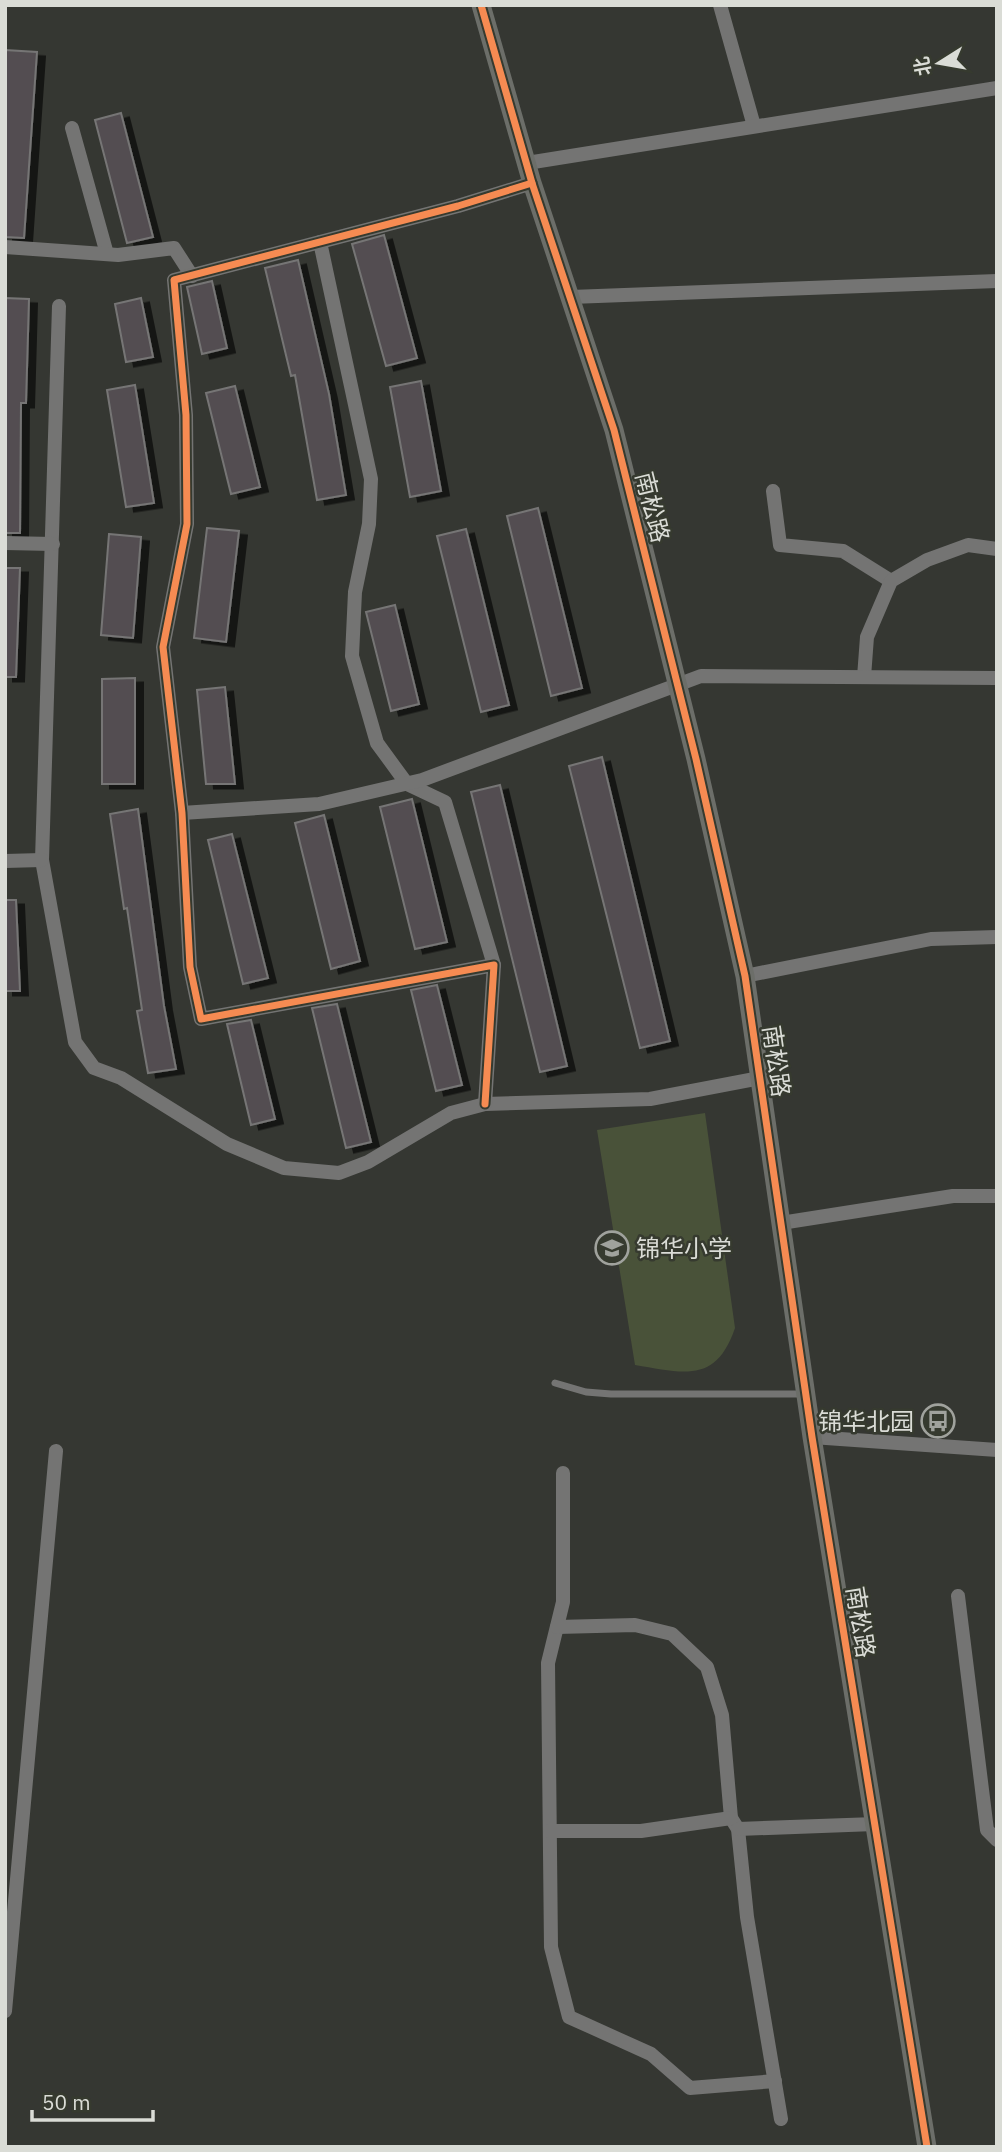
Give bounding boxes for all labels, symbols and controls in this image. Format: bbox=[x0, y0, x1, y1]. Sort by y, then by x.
north arrow bbox=[904, 28, 974, 98]
text: 北 bbox=[909, 55, 936, 78]
street label: 南松路 bbox=[629, 468, 677, 546]
street label: 南松路 bbox=[756, 1023, 798, 1099]
school or university icon: 锦华小学 bbox=[593, 1229, 631, 1267]
place label: 锦华小学 bbox=[636, 1232, 732, 1264]
bus stop icon: 锦华北园 bbox=[919, 1402, 957, 1440]
place label: 锦华北园 bbox=[818, 1405, 914, 1437]
street label: 南松路 bbox=[840, 1584, 882, 1660]
scale bar bbox=[32, 2078, 152, 2122]
text: 50 m bbox=[42, 2088, 91, 2116]

